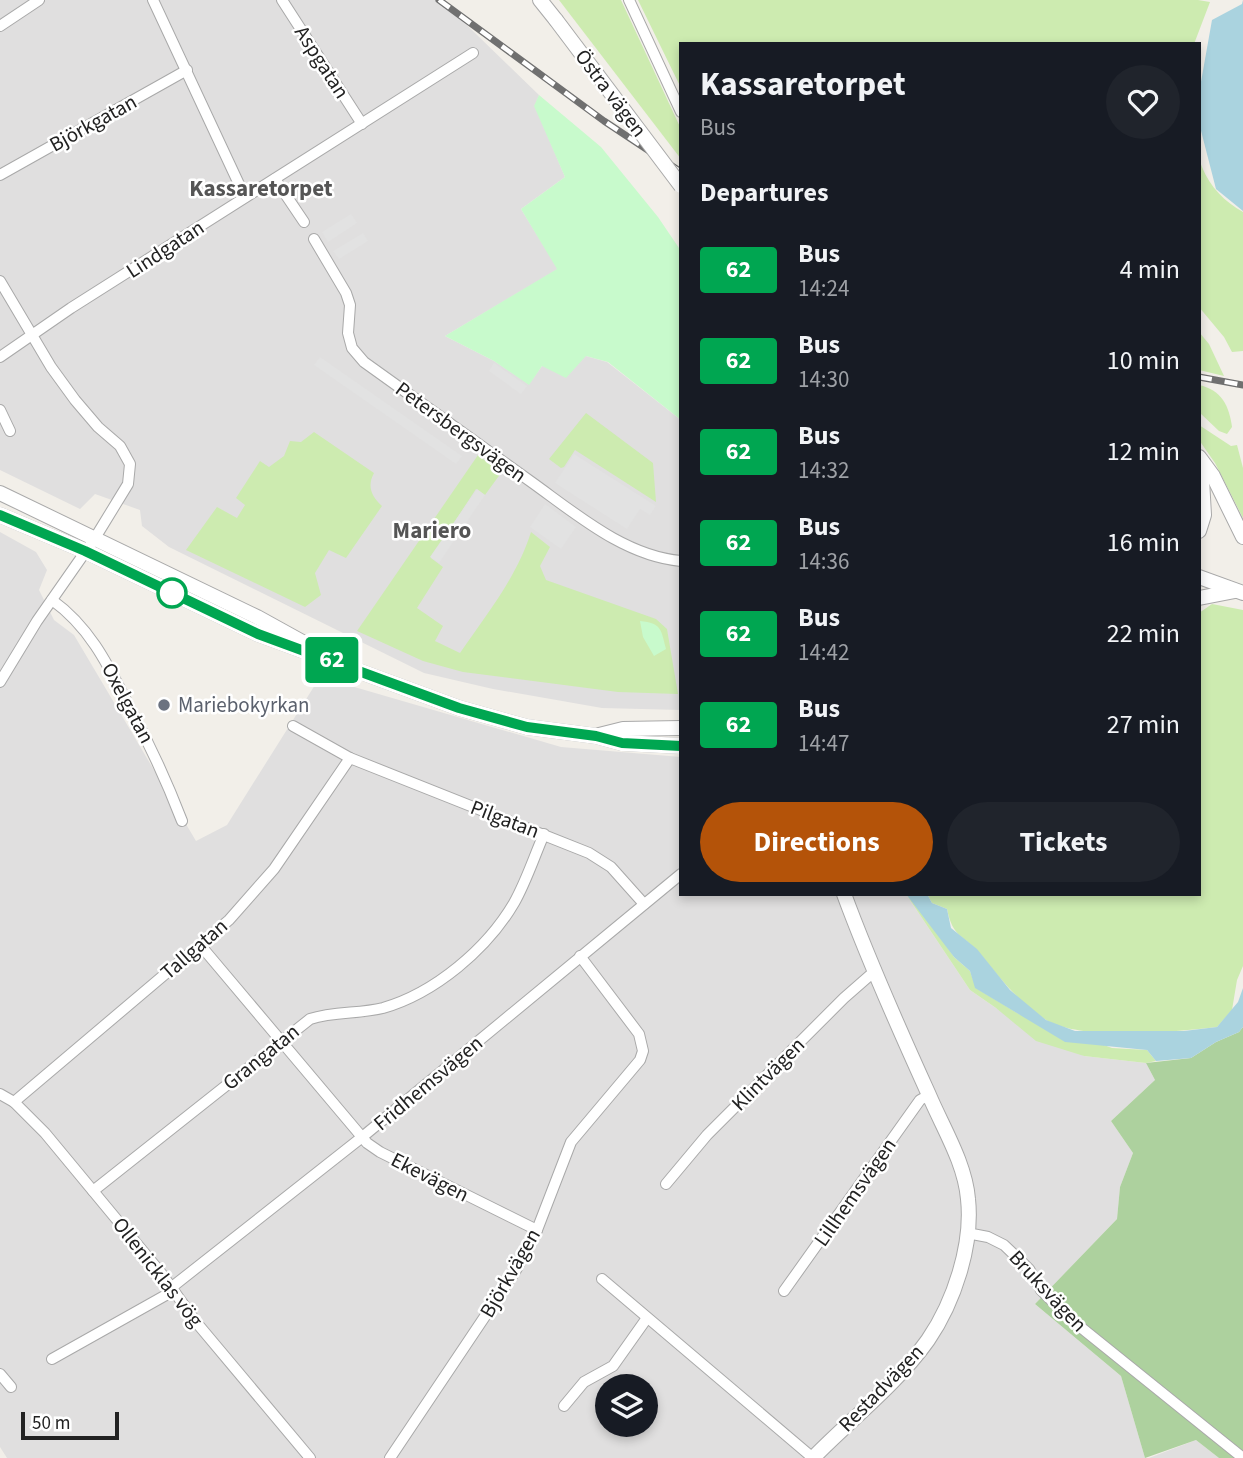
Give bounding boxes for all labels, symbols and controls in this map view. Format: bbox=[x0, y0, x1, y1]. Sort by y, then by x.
street label: Aspgatan bbox=[287, 20, 357, 104]
street label: Östra vägen bbox=[568, 43, 654, 143]
text: Kassaretorpet bbox=[700, 61, 906, 108]
button: heart bbox=[1106, 65, 1180, 139]
street label: Björkgatan bbox=[44, 87, 142, 159]
text: Bus bbox=[700, 111, 736, 144]
district label: Kassaretorpet bbox=[189, 172, 333, 205]
text: Departures bbox=[700, 174, 828, 211]
street label: Lindgatan bbox=[120, 213, 210, 285]
text: Bus bbox=[798, 235, 840, 272]
text: 4 min bbox=[1120, 251, 1180, 288]
text: 62 bbox=[726, 252, 751, 287]
text: 14:24 bbox=[798, 272, 849, 305]
text: Bus bbox=[798, 326, 840, 363]
text: 10 min bbox=[1107, 342, 1180, 379]
text: 62 bbox=[726, 343, 751, 378]
text: 14:30 bbox=[798, 363, 849, 396]
street label: Petersbergsvägen bbox=[389, 374, 533, 490]
text: Bus bbox=[798, 417, 840, 454]
text: 12 min bbox=[1107, 433, 1180, 470]
text: 62 bbox=[726, 434, 751, 469]
text: 14:32 bbox=[798, 454, 849, 487]
text: Bus bbox=[798, 508, 840, 545]
district label: Mariero bbox=[393, 514, 471, 547]
text: 16 min bbox=[1107, 524, 1180, 561]
text: 62 bbox=[726, 525, 751, 560]
text: 14:36 bbox=[798, 545, 849, 578]
unlabelled marker bbox=[157, 578, 187, 608]
text: Bus bbox=[798, 599, 840, 636]
text: 22 min bbox=[1107, 615, 1180, 652]
text: 62 bbox=[726, 616, 751, 651]
text: 14:42 bbox=[798, 636, 849, 669]
line badge: 62 bbox=[300, 637, 364, 683]
text: 62 bbox=[319, 642, 345, 677]
street label: Oxelgatan bbox=[94, 657, 162, 749]
place label: Mariebokyrkan bbox=[178, 690, 309, 720]
text: Bus bbox=[798, 690, 840, 727]
marker: Mariebokyrkan bbox=[156, 697, 172, 713]
text: 27 min bbox=[1107, 706, 1180, 743]
text: 62 bbox=[726, 707, 751, 742]
text: 14:47 bbox=[798, 727, 849, 760]
street label: Pilgatan bbox=[466, 792, 544, 846]
button: Directions bbox=[700, 802, 933, 882]
button: Tickets bbox=[947, 802, 1180, 882]
street label: Tallgatan bbox=[154, 911, 234, 987]
street label: Grangatan bbox=[216, 1017, 306, 1097]
street label: Fridhemsvägen bbox=[367, 1028, 489, 1138]
street label: Klintvägen bbox=[724, 1030, 812, 1118]
street label: Lillhemsvägen bbox=[806, 1132, 904, 1252]
street label: Ekevägen bbox=[386, 1145, 474, 1209]
street label: Ollenicklas vög bbox=[105, 1211, 211, 1334]
street label: Björkvägen bbox=[472, 1223, 548, 1323]
street label: Bruksvägen bbox=[1002, 1243, 1094, 1339]
street label: Restadvägen bbox=[831, 1337, 931, 1439]
map controls bbox=[595, 1374, 658, 1437]
button: layers bbox=[595, 1374, 658, 1437]
scale bar bbox=[21, 1409, 119, 1441]
text: 50 m bbox=[32, 1410, 70, 1437]

